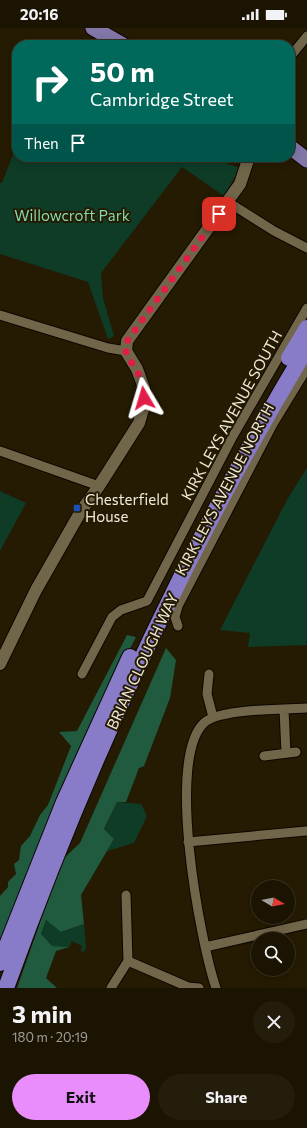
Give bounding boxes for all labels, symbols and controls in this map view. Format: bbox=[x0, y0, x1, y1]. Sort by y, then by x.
text: 20:16 bbox=[20, 5, 58, 23]
text: 50 m bbox=[90, 54, 155, 88]
icon: right bbox=[24, 56, 76, 108]
text: Cambridge Street bbox=[90, 88, 234, 110]
icon: arrive bbox=[67, 132, 89, 154]
text: Then bbox=[24, 134, 59, 152]
pin bbox=[202, 197, 236, 231]
icon: arrive bbox=[208, 203, 230, 225]
park label: Willowcroft Park bbox=[14, 206, 130, 224]
street label: KIRK LEYS AVENUE SOUTH bbox=[177, 327, 285, 503]
position arrow bbox=[123, 377, 165, 419]
street label: KIRK LEYS AVENUE NORTH bbox=[171, 400, 277, 578]
place label: Chesterfield House bbox=[85, 490, 169, 525]
marker: Chesterfield House bbox=[72, 503, 82, 513]
street label: BRIAN CLOUGH WAY bbox=[102, 590, 182, 732]
north arrow bbox=[251, 880, 295, 924]
map controls bbox=[251, 880, 295, 976]
button: search bbox=[251, 932, 295, 976]
text: 3 min bbox=[12, 999, 72, 1028]
button: close bbox=[253, 1001, 295, 1043]
text: 180 m · 20:19 bbox=[12, 1029, 88, 1045]
button: Exit bbox=[12, 1074, 150, 1120]
button: Share bbox=[158, 1074, 295, 1120]

